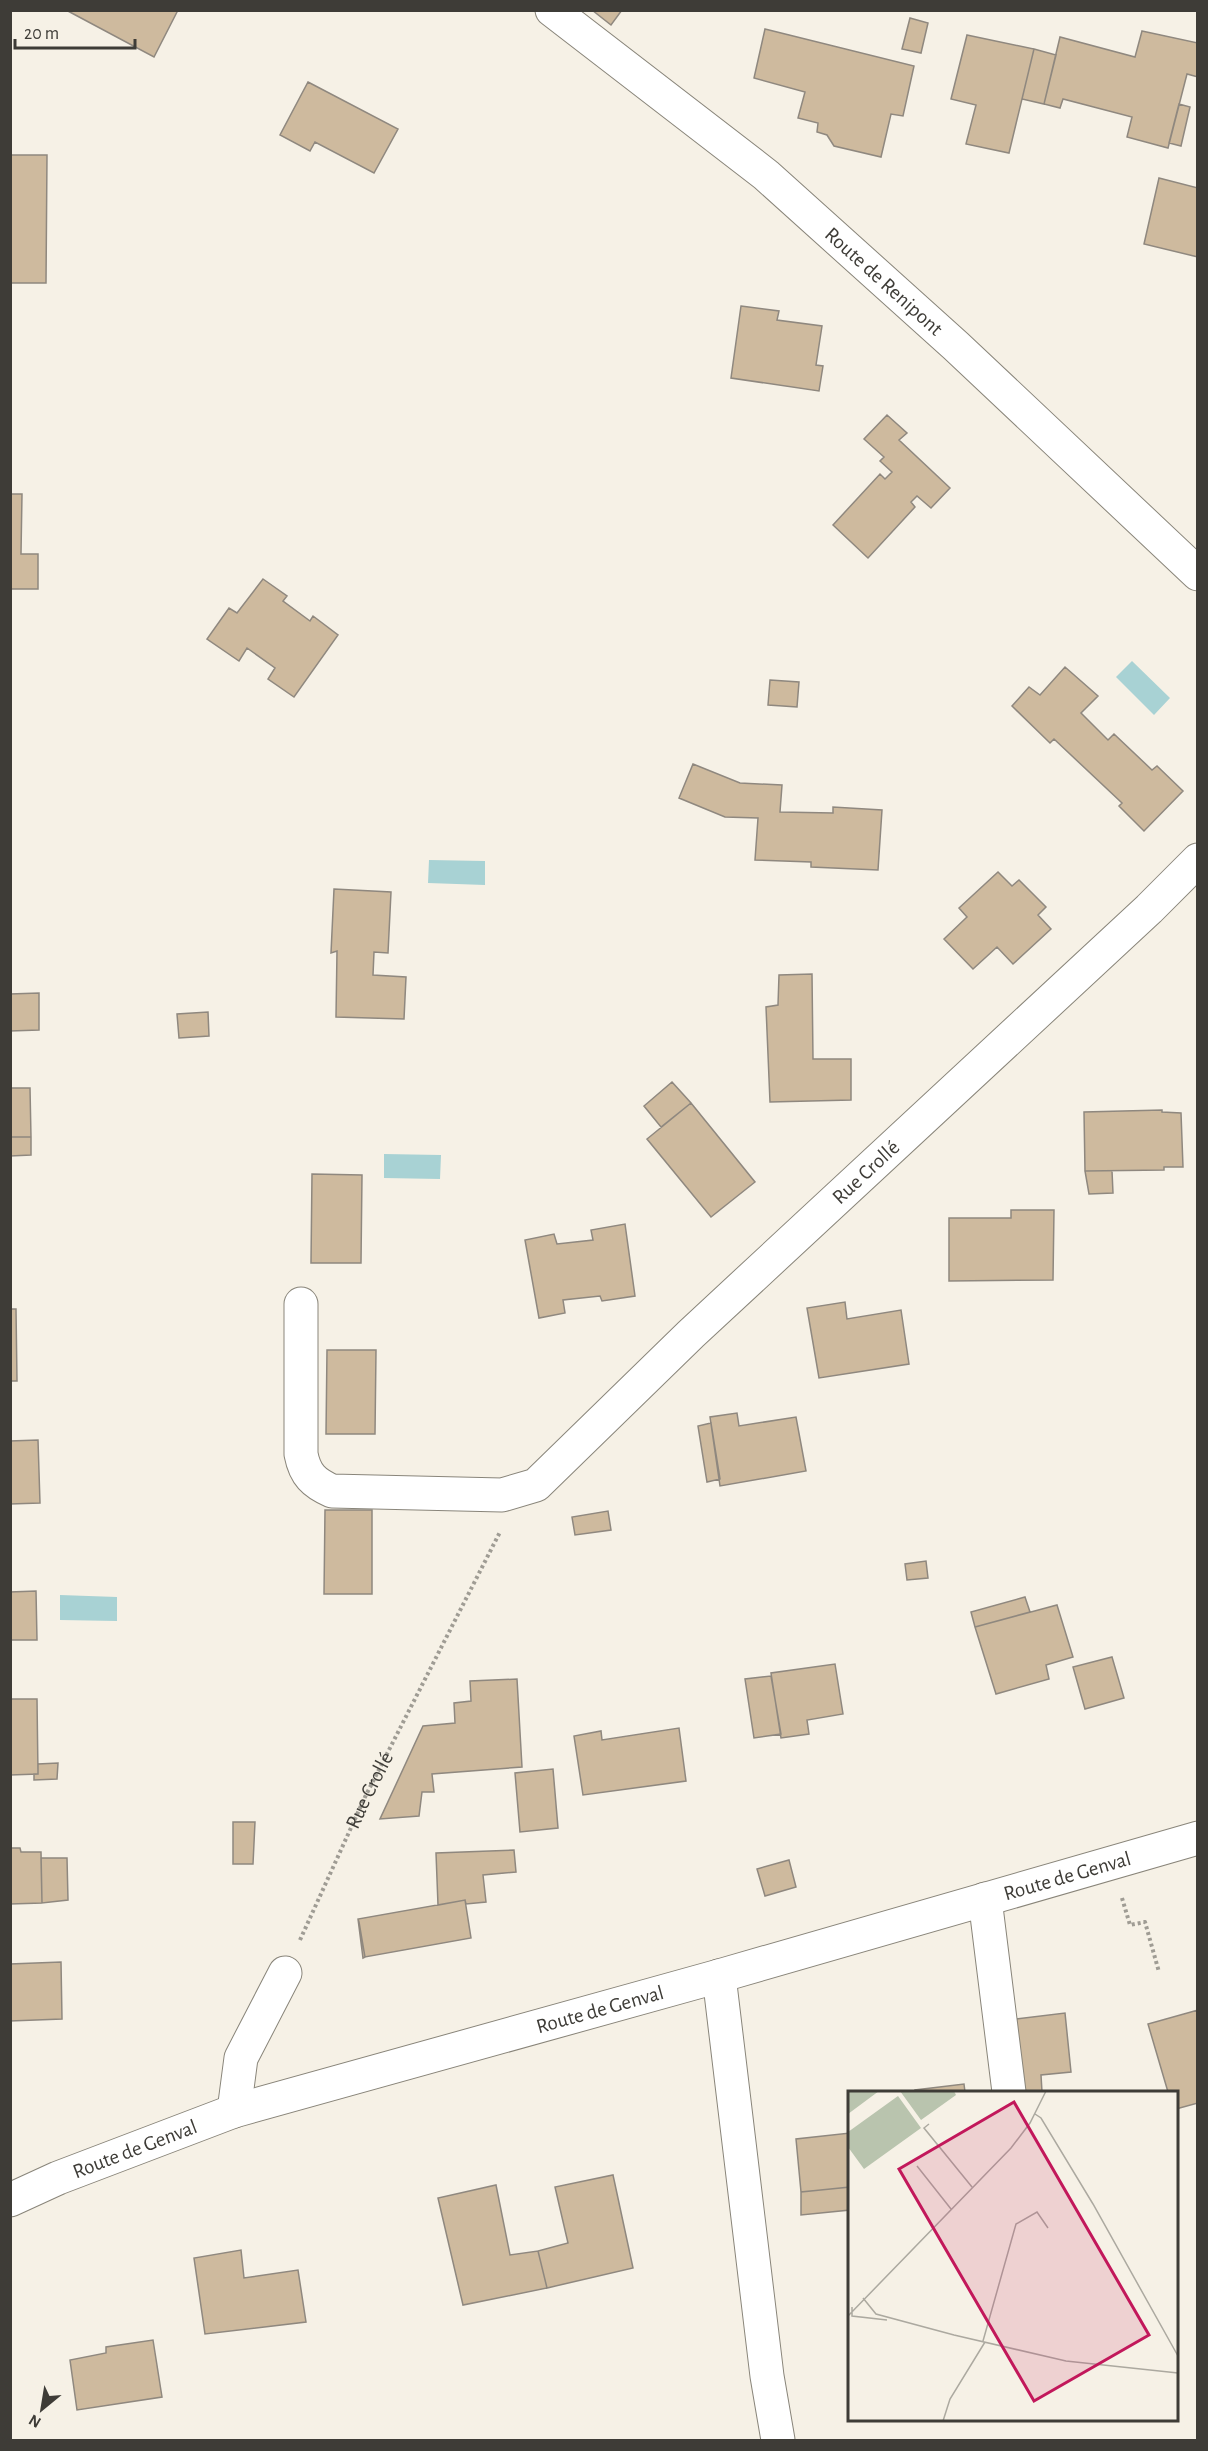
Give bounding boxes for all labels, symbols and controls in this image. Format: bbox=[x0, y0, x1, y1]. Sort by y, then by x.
scale bar bbox=[15, 12, 135, 50]
text: 20 m bbox=[24, 25, 59, 43]
street label: Route de Renipont bbox=[821, 223, 947, 340]
street label: Rue Crollé bbox=[829, 1136, 904, 1208]
street label: Rue Crollé bbox=[342, 1749, 397, 1832]
street label: Route de Genval bbox=[1001, 1848, 1133, 1904]
street label: Route de Genval bbox=[534, 1982, 666, 2037]
inset map bbox=[848, 2091, 1178, 2421]
street label: Route de Genval bbox=[70, 2116, 200, 2182]
north arrow bbox=[12, 2379, 72, 2439]
text: N bbox=[26, 2411, 44, 2431]

